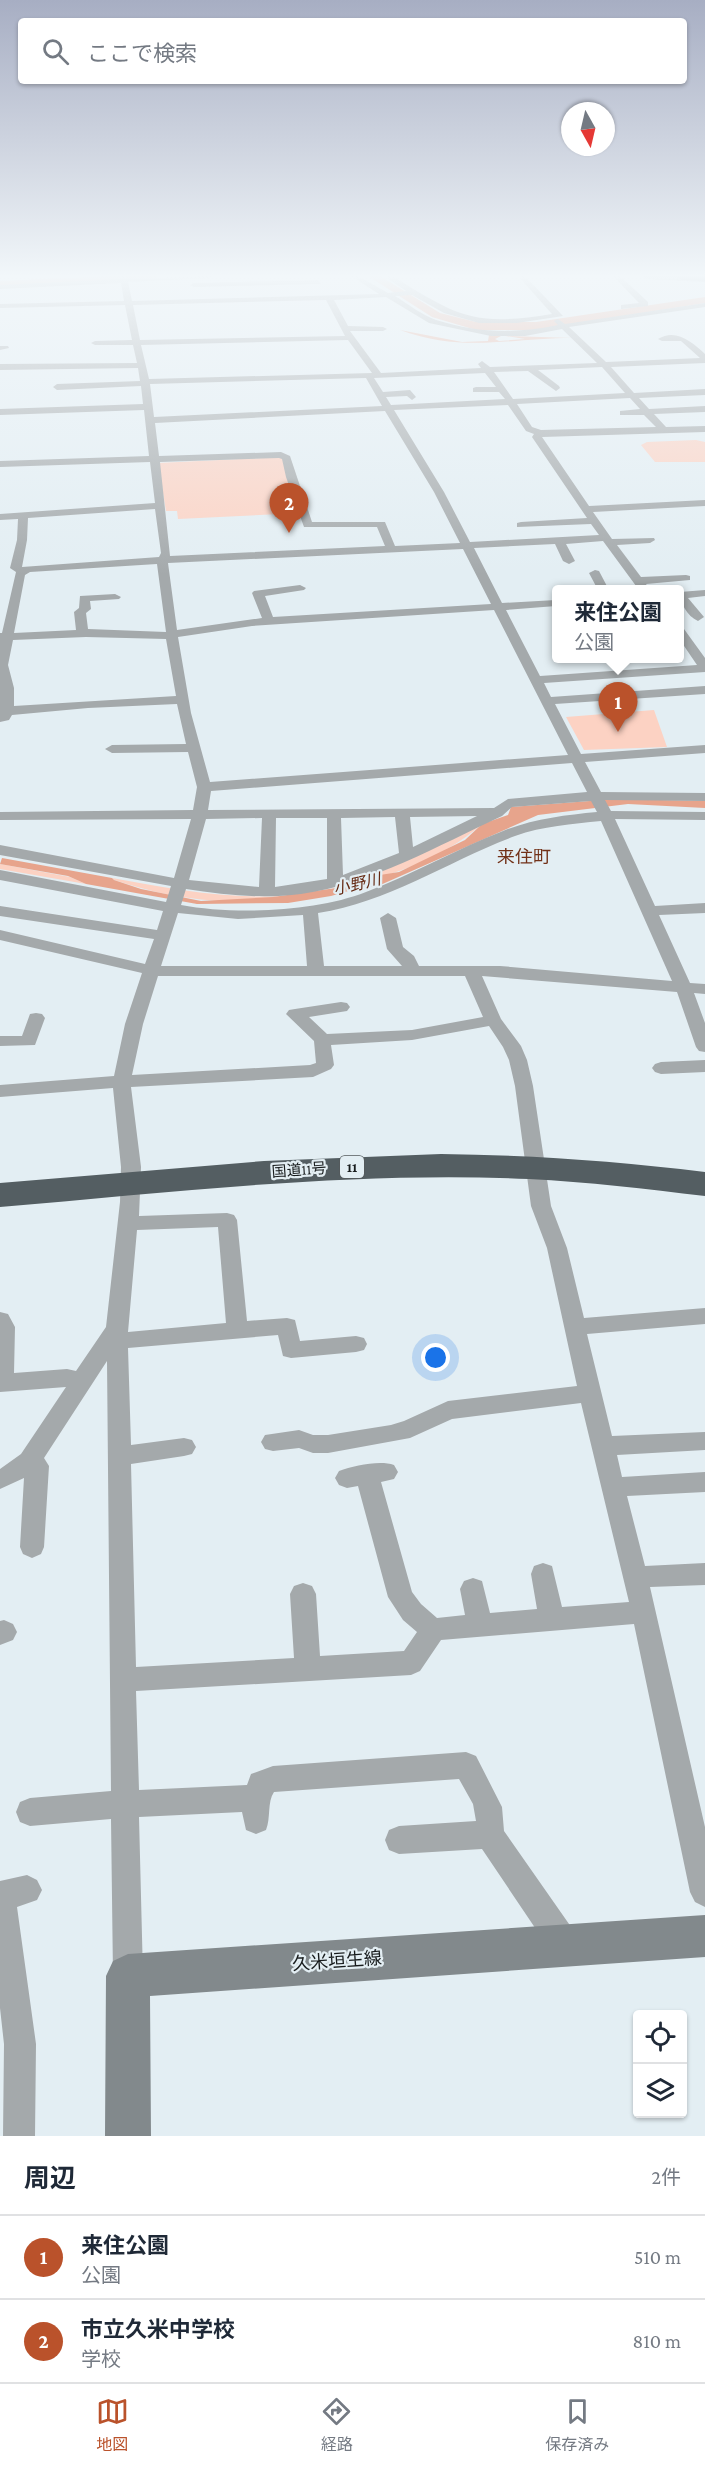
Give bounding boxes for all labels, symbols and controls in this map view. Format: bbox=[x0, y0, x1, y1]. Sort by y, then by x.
search box bbox=[18, 18, 687, 84]
icon: search bbox=[39, 35, 72, 68]
text: ここで検索 bbox=[87, 41, 197, 66]
north arrow bbox=[561, 102, 615, 156]
pin: 2 bbox=[270, 484, 308, 533]
popup bbox=[552, 585, 684, 663]
text: 来住公園 bbox=[574, 600, 662, 625]
text: 公園 bbox=[574, 631, 614, 653]
pin: 1 bbox=[598, 682, 638, 732]
district label: 来住町 bbox=[497, 847, 551, 867]
water label: 小野川 bbox=[332, 870, 384, 898]
road number: 11 bbox=[340, 1156, 364, 1178]
street label: 国道11号 bbox=[271, 1160, 327, 1180]
your location bbox=[421, 1343, 450, 1372]
street label: 久米垣生線 bbox=[291, 1948, 383, 1974]
map controls bbox=[633, 2010, 687, 2118]
button: locate bbox=[633, 2010, 687, 2064]
button: layers bbox=[633, 2064, 687, 2118]
text: 周辺 bbox=[24, 2164, 76, 2193]
text: 2件 bbox=[651, 2166, 681, 2188]
text: 来住公園 bbox=[81, 2233, 169, 2258]
text: 1 bbox=[40, 2246, 47, 2268]
text: 510 m bbox=[634, 2246, 681, 2268]
text: 公園 bbox=[81, 2264, 121, 2286]
text: 市立久米中学校 bbox=[81, 2317, 235, 2342]
text: 2 bbox=[38, 2330, 49, 2352]
text: 810 m bbox=[632, 2330, 681, 2352]
text: 学校 bbox=[81, 2348, 121, 2370]
tab: 地図 bbox=[96, 2395, 129, 2455]
tab: 経路 bbox=[320, 2395, 353, 2455]
tab: 保存済み bbox=[545, 2395, 609, 2455]

